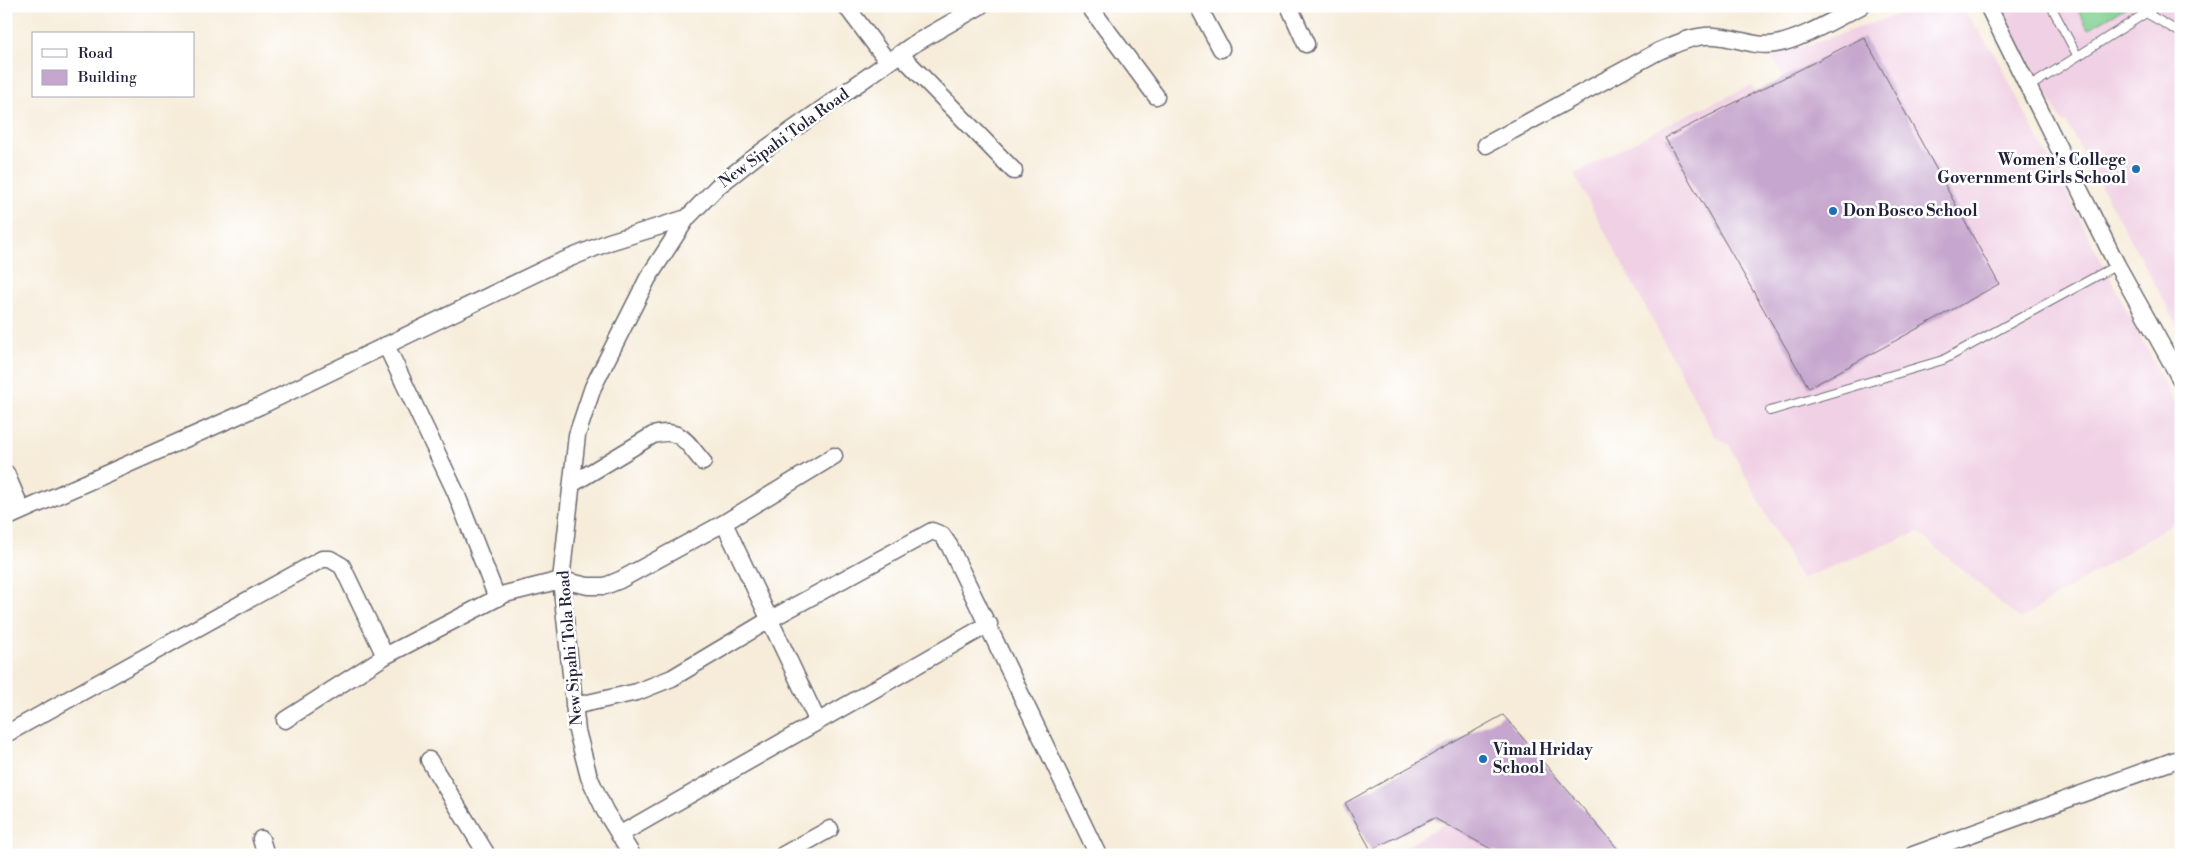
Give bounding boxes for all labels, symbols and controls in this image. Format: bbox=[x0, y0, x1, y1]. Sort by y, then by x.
legend bbox=[32, 32, 195, 98]
text: Road bbox=[78, 44, 113, 63]
text: Building bbox=[77, 68, 137, 87]
street label: New Sipahi Tola Road bbox=[715, 84, 853, 192]
place label: Women's College Government Girls School bbox=[1937, 150, 2127, 188]
marker: Women's College Government Girls School bbox=[2130, 163, 2142, 175]
place label: Don Bosco School bbox=[1843, 201, 1978, 221]
marker: Don Bosco School bbox=[1827, 205, 1839, 217]
street label: New Sipahi Tola Road bbox=[553, 569, 587, 727]
place label: Vimal Hriday School bbox=[1492, 740, 1594, 778]
marker: Vimal Hriday School bbox=[1477, 753, 1489, 765]

